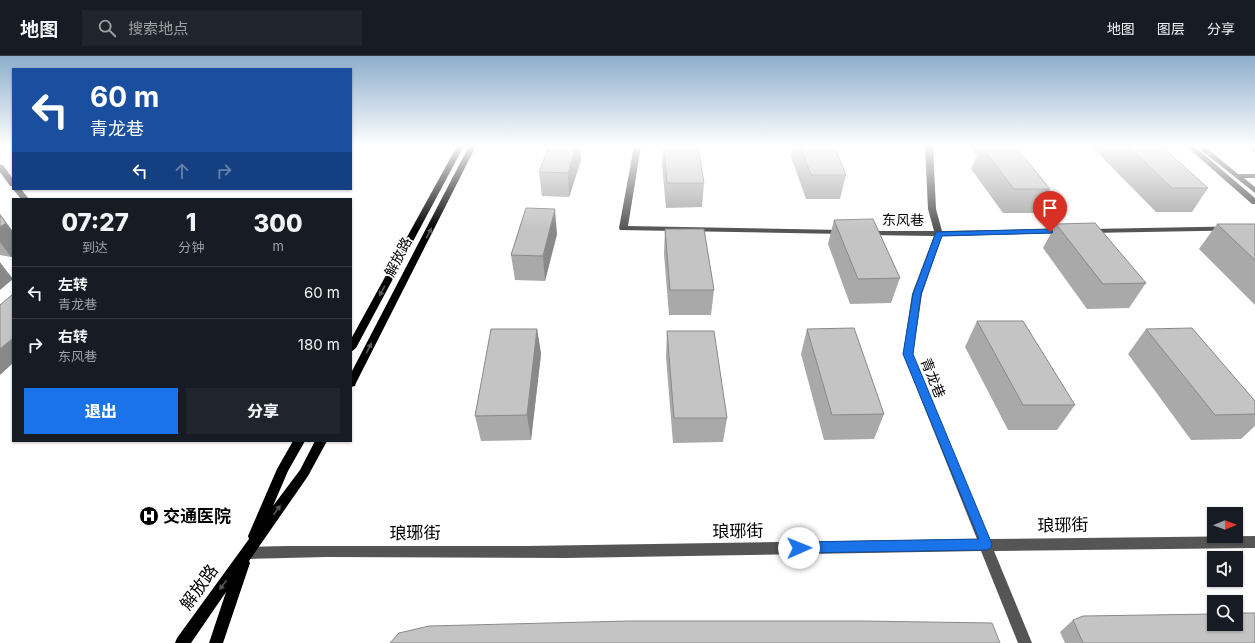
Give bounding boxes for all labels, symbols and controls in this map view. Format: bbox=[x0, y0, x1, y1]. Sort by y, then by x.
search box bbox=[82, 10, 362, 46]
icon: search bbox=[96, 17, 118, 39]
text: 地图 bbox=[20, 18, 58, 41]
text: 搜索地点 bbox=[128, 19, 188, 38]
text: 地图 bbox=[1107, 20, 1135, 37]
text: 图层 bbox=[1157, 20, 1185, 37]
text: 分享 bbox=[1207, 20, 1235, 37]
text: 60 m bbox=[90, 80, 159, 114]
icon: left bbox=[24, 84, 76, 136]
text: 青龙巷 bbox=[90, 118, 144, 139]
icon: left bbox=[129, 160, 151, 182]
icon: ahead bbox=[171, 160, 193, 182]
icon: right bbox=[213, 160, 235, 182]
pin bbox=[1033, 191, 1067, 232]
icon: arrive bbox=[1039, 197, 1061, 219]
text: 07:27 bbox=[61, 208, 129, 237]
text: 1 bbox=[186, 208, 196, 237]
text: 300 bbox=[254, 209, 303, 238]
street label: 东风巷 bbox=[882, 211, 924, 228]
one-way arrow bbox=[425, 227, 432, 239]
street label: 解放路 bbox=[380, 234, 415, 279]
text: m bbox=[272, 238, 284, 254]
text: 到达 bbox=[82, 239, 108, 255]
text: 分钟 bbox=[178, 239, 204, 255]
text: 左转 bbox=[58, 275, 88, 294]
icon: left bbox=[24, 282, 46, 304]
text: 60 m bbox=[304, 283, 340, 302]
one-way arrow bbox=[379, 285, 385, 297]
text: 青龙巷 bbox=[58, 296, 97, 312]
text: 右转 bbox=[58, 327, 88, 346]
icon: right bbox=[24, 334, 46, 356]
text: 180 m bbox=[298, 335, 340, 354]
one-way arrow bbox=[366, 342, 372, 354]
text: 东风巷 bbox=[58, 348, 97, 364]
street label: 青龙巷 bbox=[918, 355, 949, 400]
button: 退出 bbox=[24, 388, 178, 434]
button: 分享 bbox=[186, 388, 340, 434]
hospital icon: 交通医院 bbox=[138, 505, 160, 527]
one-way arrow bbox=[273, 505, 282, 516]
place label: 交通医院 bbox=[163, 506, 231, 526]
north arrow bbox=[1207, 507, 1243, 543]
map controls bbox=[1207, 507, 1243, 631]
street label: 琅琊街 bbox=[1037, 515, 1089, 535]
street label: 琅琊街 bbox=[712, 521, 764, 541]
street label: 琅琊街 bbox=[390, 523, 441, 543]
position arrow bbox=[778, 527, 820, 569]
button: sound bbox=[1207, 551, 1243, 587]
street label: 解放路 bbox=[176, 560, 222, 614]
one-way arrow bbox=[219, 579, 228, 590]
button: search bbox=[1207, 595, 1243, 631]

